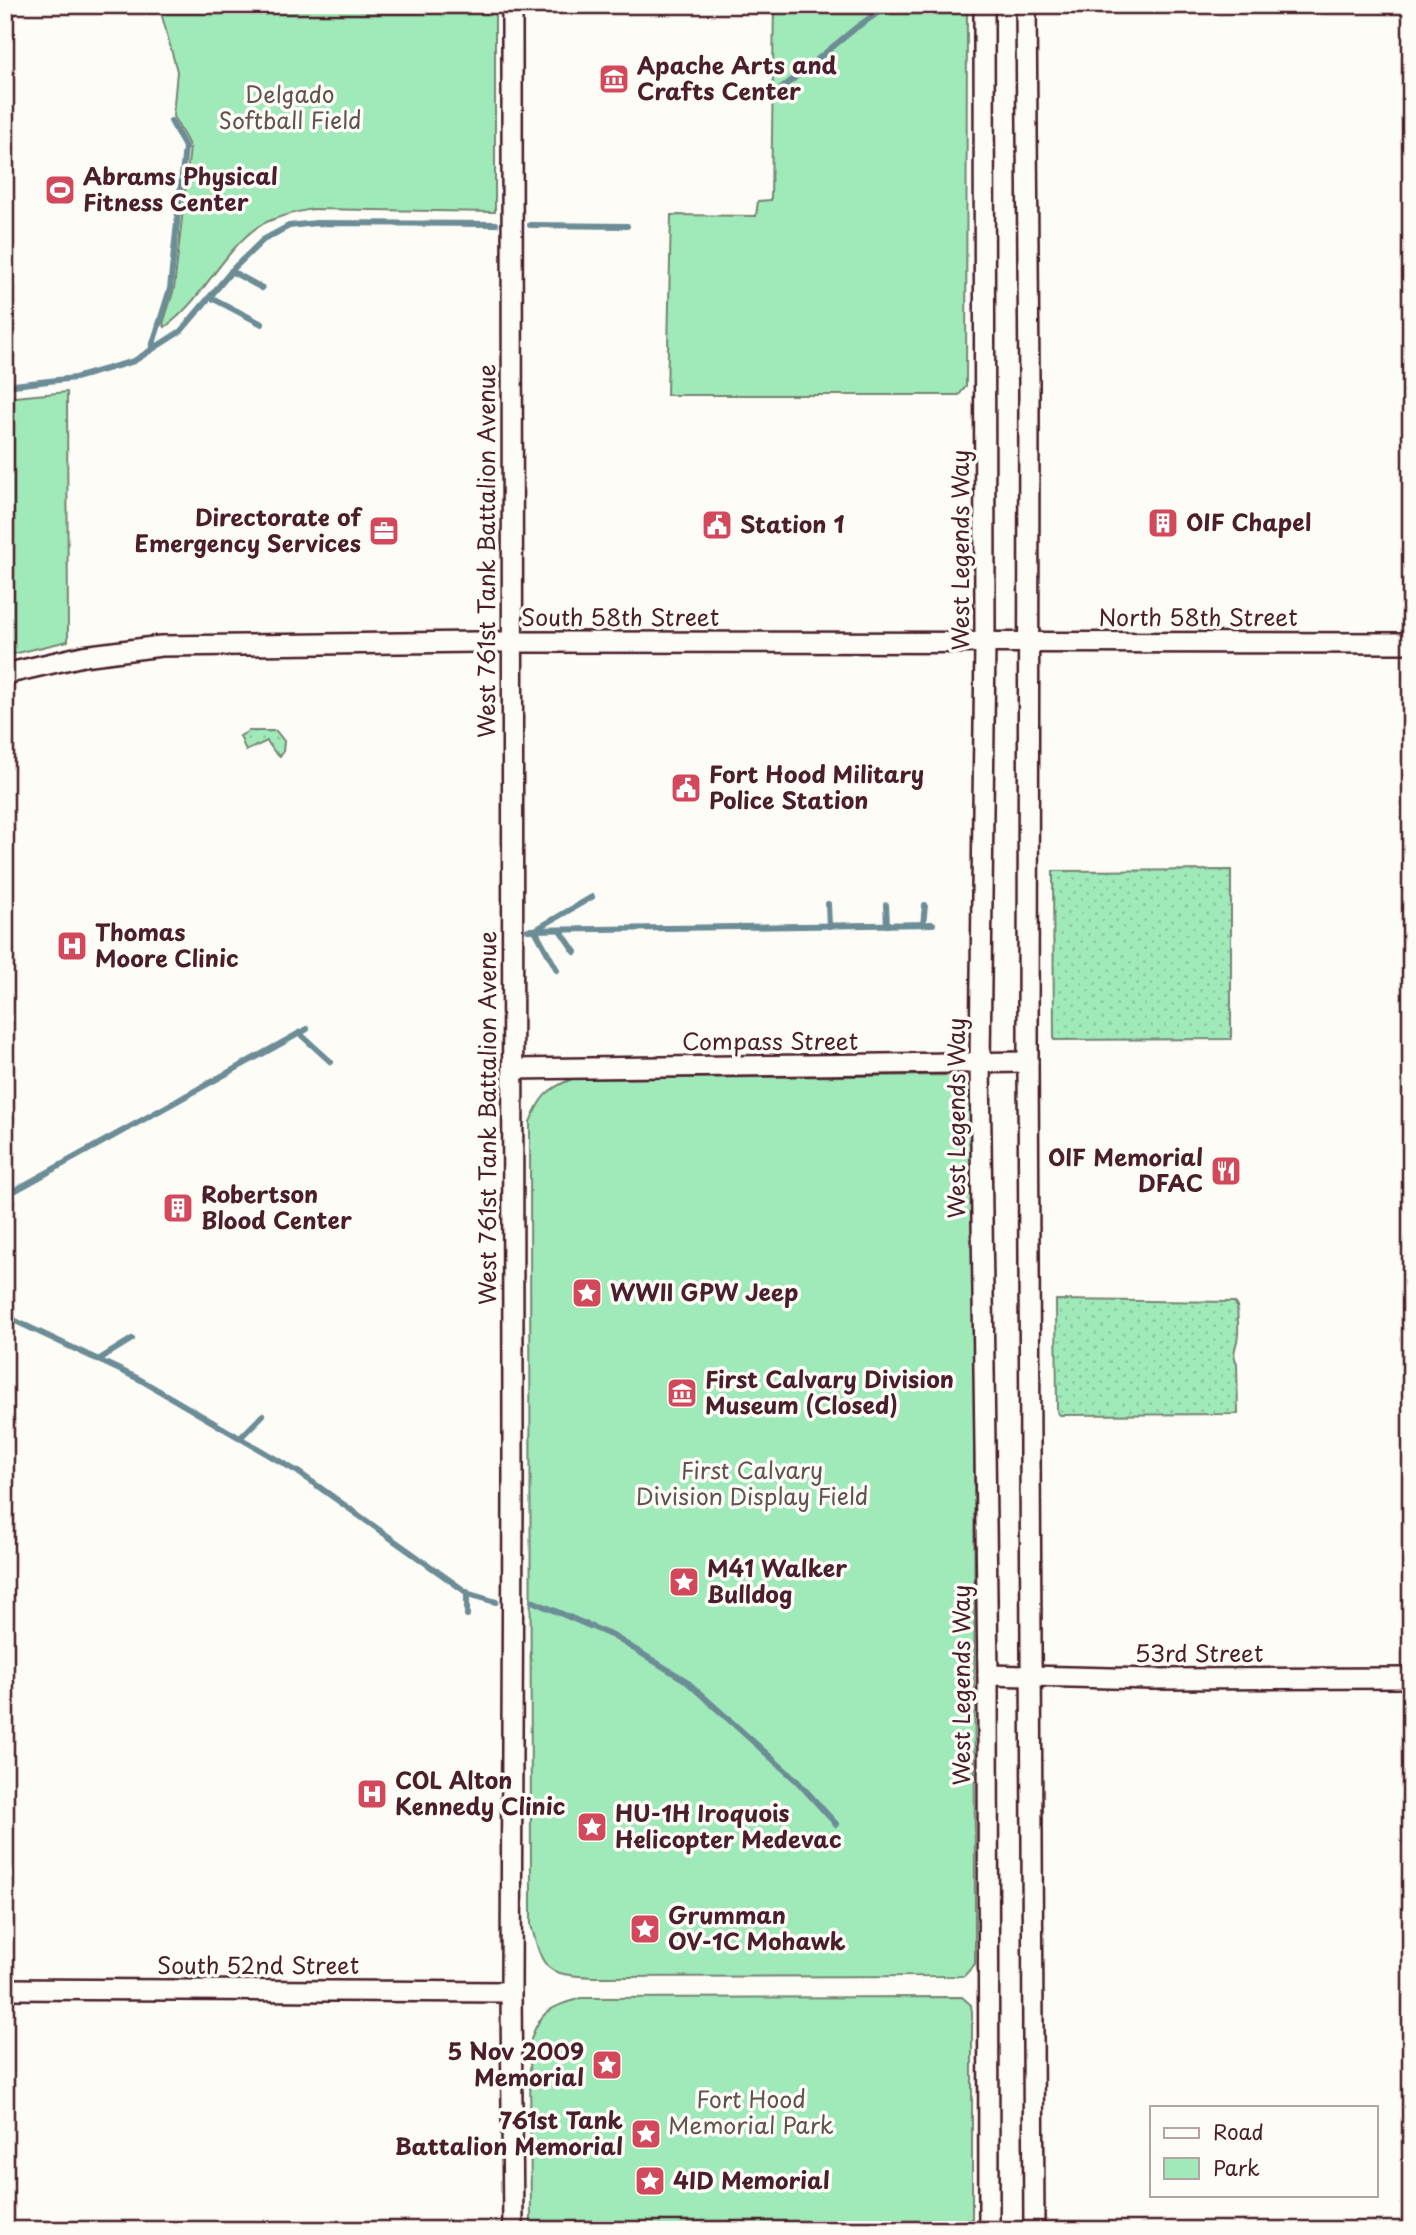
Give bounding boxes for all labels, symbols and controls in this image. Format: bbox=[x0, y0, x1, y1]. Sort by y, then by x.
place label: Apache Arts and Crafts Center bbox=[637, 47, 837, 108]
museum icon: Apache Arts and Crafts Center bbox=[597, 62, 631, 96]
park label: Delgado Softball Field bbox=[218, 76, 362, 137]
place label: Abrams Physical Fitness Center bbox=[83, 158, 278, 219]
sports icon: Abrams Physical Fitness Center bbox=[43, 173, 77, 207]
street label: West 761st Tank Battalion Avenue bbox=[468, 364, 503, 738]
street label: West Legends Way bbox=[942, 449, 977, 651]
place label: Directorate of Emergency Services bbox=[135, 499, 363, 560]
place label: OIF Chapel bbox=[1186, 504, 1311, 539]
place label: Station 1 bbox=[740, 506, 844, 541]
building icon: OIF Chapel bbox=[1146, 506, 1180, 540]
public building icon: Station 1 bbox=[700, 508, 734, 542]
office icon: Directorate of Emergency Services bbox=[367, 514, 401, 548]
street label: South 58th Street bbox=[521, 599, 719, 634]
street label: North 58th Street bbox=[1098, 599, 1298, 634]
place label: Fort Hood Military Police Station bbox=[709, 756, 924, 817]
public building icon: Fort Hood Military Police Station bbox=[669, 771, 703, 805]
place label: Thomas Moore Clinic bbox=[95, 914, 239, 975]
hospital icon: Thomas Moore Clinic bbox=[55, 929, 89, 963]
street label: West 761st Tank Battalion Avenue bbox=[469, 931, 504, 1305]
street label: West Legends Way bbox=[938, 1017, 973, 1219]
street label: Compass Street bbox=[682, 1023, 858, 1058]
place label: OIF Memorial DFAC bbox=[1048, 1139, 1203, 1200]
restaurant icon: OIF Memorial DFAC bbox=[1209, 1154, 1243, 1188]
place label: Robertson Blood Center bbox=[201, 1176, 352, 1237]
building icon: Robertson Blood Center bbox=[161, 1191, 195, 1225]
place label: WWII GPW Jeep bbox=[610, 1274, 798, 1309]
place icon: WWII GPW Jeep bbox=[570, 1276, 604, 1310]
place label: First Calvary Division Museum (Closed) bbox=[705, 1361, 954, 1422]
museum icon: First Calvary Division Museum (Closed) bbox=[665, 1376, 699, 1410]
park label: First Calvary Division Display Field bbox=[636, 1452, 868, 1513]
place label: M41 Walker Bulldog bbox=[707, 1550, 847, 1611]
place icon: M41 Walker Bulldog bbox=[667, 1565, 701, 1599]
street label: West Legends Way bbox=[943, 1584, 978, 1786]
street label: 53rd Street bbox=[1135, 1635, 1263, 1670]
place label: COL Alton Kennedy Clinic bbox=[395, 1762, 566, 1823]
hospital icon: COL Alton Kennedy Clinic bbox=[355, 1777, 389, 1811]
place label: HU-1H Iroquois Helicopter Medevac bbox=[615, 1795, 842, 1856]
place icon: HU-1H Iroquois Helicopter Medevac bbox=[575, 1810, 609, 1844]
place label: Grumman OV-1C Mohawk bbox=[668, 1897, 846, 1958]
place icon: Grumman OV-1C Mohawk bbox=[628, 1912, 662, 1946]
street label: South 52nd Street bbox=[157, 1947, 359, 1982]
place label: 5 Nov 2009 Memorial bbox=[447, 2033, 584, 2094]
place icon: 5 Nov 2009 Memorial bbox=[590, 2048, 624, 2082]
park label: Fort Hood Memorial Park bbox=[668, 2081, 834, 2142]
place label: 761st Tank Battalion Memorial bbox=[394, 2102, 624, 2163]
legend bbox=[1150, 2106, 1378, 2196]
text: Road bbox=[1213, 2115, 1264, 2147]
place icon: 761st Tank Battalion Memorial bbox=[629, 2117, 663, 2151]
text: Park bbox=[1213, 2151, 1260, 2183]
place label: 4ID Memorial bbox=[673, 2162, 830, 2197]
place icon: 4ID Memorial bbox=[633, 2164, 667, 2198]

